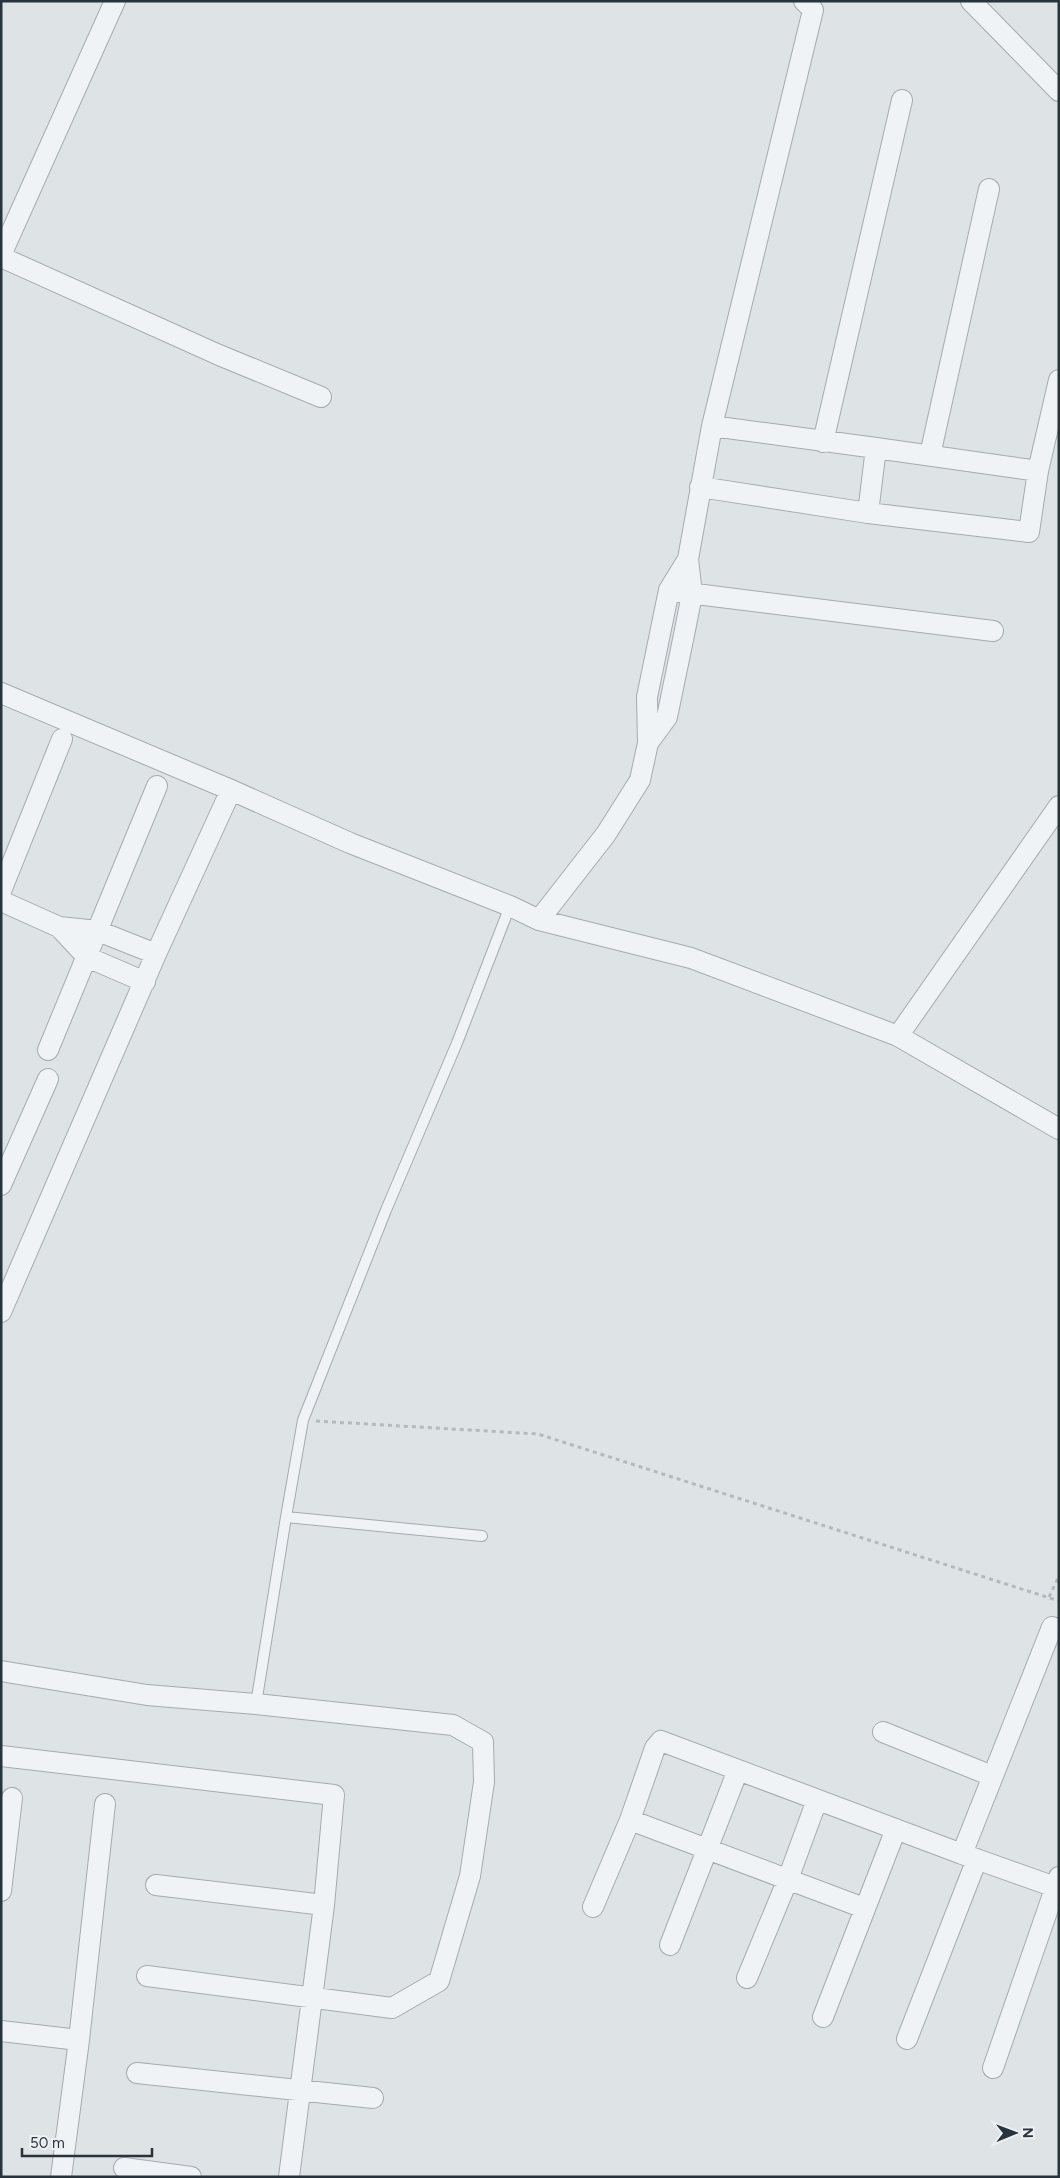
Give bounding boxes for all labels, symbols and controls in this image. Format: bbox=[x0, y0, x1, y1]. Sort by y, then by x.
north arrow bbox=[990, 2108, 1040, 2158]
scale bar bbox=[22, 2126, 152, 2158]
text: N bbox=[1019, 2127, 1036, 2138]
text: 50 m bbox=[30, 2134, 65, 2152]

